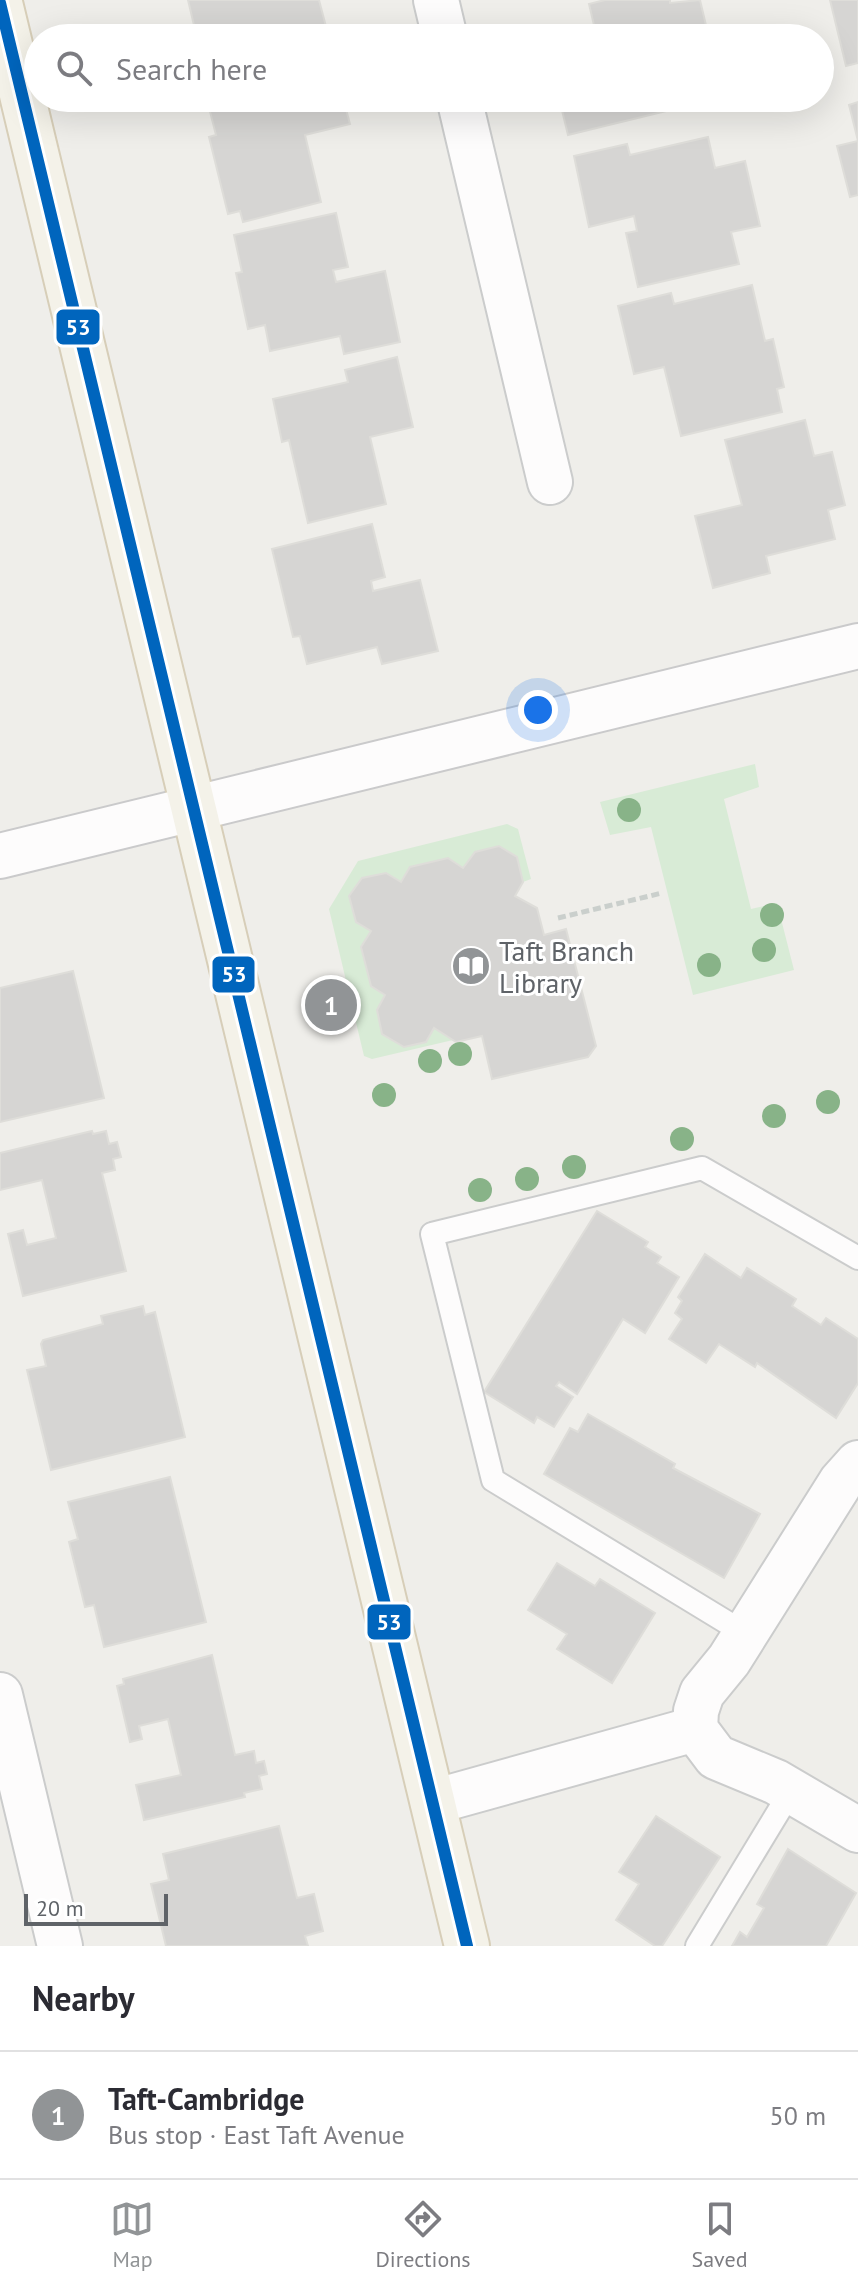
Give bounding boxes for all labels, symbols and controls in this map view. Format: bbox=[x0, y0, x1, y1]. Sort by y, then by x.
search box bbox=[24, 24, 834, 112]
icon: search bbox=[52, 46, 96, 90]
text: Search here bbox=[116, 49, 267, 88]
line badge: 53 bbox=[55, 308, 101, 346]
text: 53 bbox=[66, 313, 90, 341]
your location bbox=[518, 690, 558, 730]
place label: Taft Branch Library bbox=[499, 932, 634, 1001]
library icon: Taft Branch Library bbox=[450, 945, 492, 987]
line badge: 53 bbox=[211, 955, 256, 994]
text: 53 bbox=[222, 960, 246, 988]
pin: 1 bbox=[305, 975, 357, 1035]
line badge: 53 bbox=[366, 1603, 412, 1641]
text: 53 bbox=[377, 1608, 401, 1636]
scale bar bbox=[24, 1890, 168, 1926]
text: 20 m bbox=[36, 1894, 84, 1922]
text: Nearby bbox=[32, 1976, 134, 2020]
text: Taft-Cambridge bbox=[108, 2079, 305, 2118]
text: 1 bbox=[51, 2099, 65, 2132]
text: 50 m bbox=[770, 2099, 826, 2132]
text: Bus stop · East Taft Avenue bbox=[108, 2118, 405, 2151]
tab: Map bbox=[110, 2197, 154, 2273]
tab: Directions bbox=[375, 2197, 471, 2273]
tab: Saved bbox=[692, 2197, 747, 2273]

